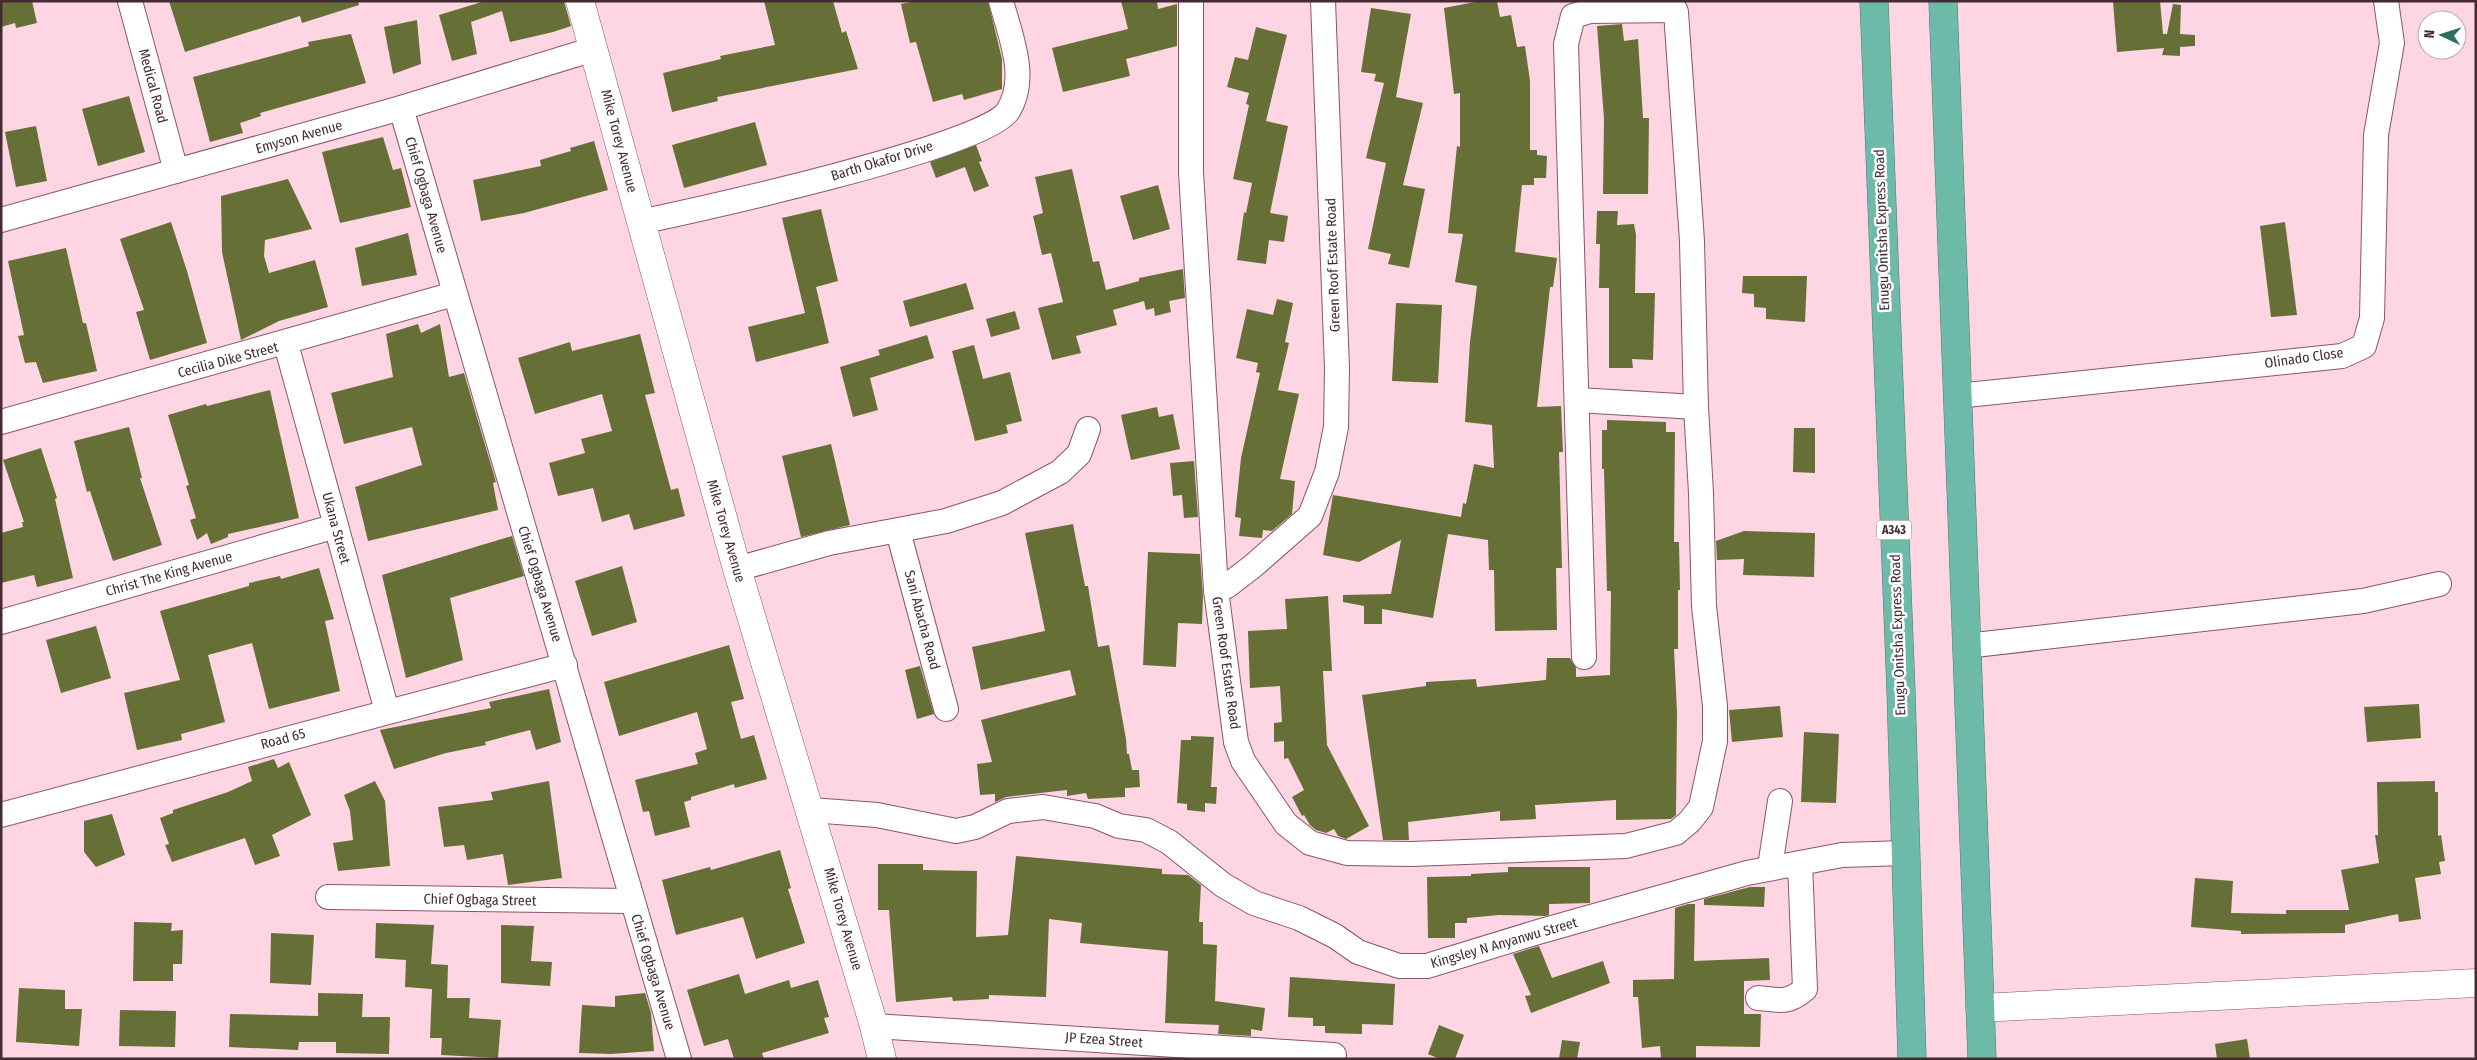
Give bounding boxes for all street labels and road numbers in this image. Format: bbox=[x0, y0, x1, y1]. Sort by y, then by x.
street label: Medical Road bbox=[135, 47, 171, 125]
street label: Mike Torey Avenue bbox=[597, 88, 641, 195]
street label: Emyson Avenue bbox=[254, 116, 344, 157]
street label: Chief Ogbaga Avenue bbox=[401, 135, 451, 255]
street label: Barth Okafor Drive bbox=[829, 137, 935, 185]
street label: Enugu Onitsha Express Road bbox=[1871, 149, 1893, 311]
street label: Green Roof Estate Road bbox=[1322, 198, 1344, 332]
street label: Cecilia Dike Street bbox=[176, 338, 281, 382]
street label: Olinado Close bbox=[2264, 344, 2345, 372]
street label: Mike Torey Avenue bbox=[703, 478, 749, 584]
street label: Ukana Street bbox=[318, 490, 354, 566]
road number: A343 bbox=[1876, 520, 1912, 540]
street label: Chief Ogbaga Avenue bbox=[514, 524, 566, 644]
street label: Christ The King Avenue bbox=[104, 548, 234, 600]
street label: Enugu Onitsha Express Road bbox=[1887, 554, 1909, 716]
street label: Sani Abacha Road bbox=[901, 568, 943, 672]
street label: Green Roof Estate Road bbox=[1208, 595, 1244, 731]
street label: Road 65 bbox=[259, 725, 307, 753]
street label: Mike Torey Avenue bbox=[820, 866, 866, 972]
street label: Chief Ogbaga Street bbox=[424, 891, 537, 909]
street label: Chief Ogbaga Avenue bbox=[627, 912, 679, 1032]
street label: Kingsley N Anyanwu Street bbox=[1429, 914, 1580, 972]
street label: JP Ezea Street bbox=[1065, 1029, 1144, 1051]

